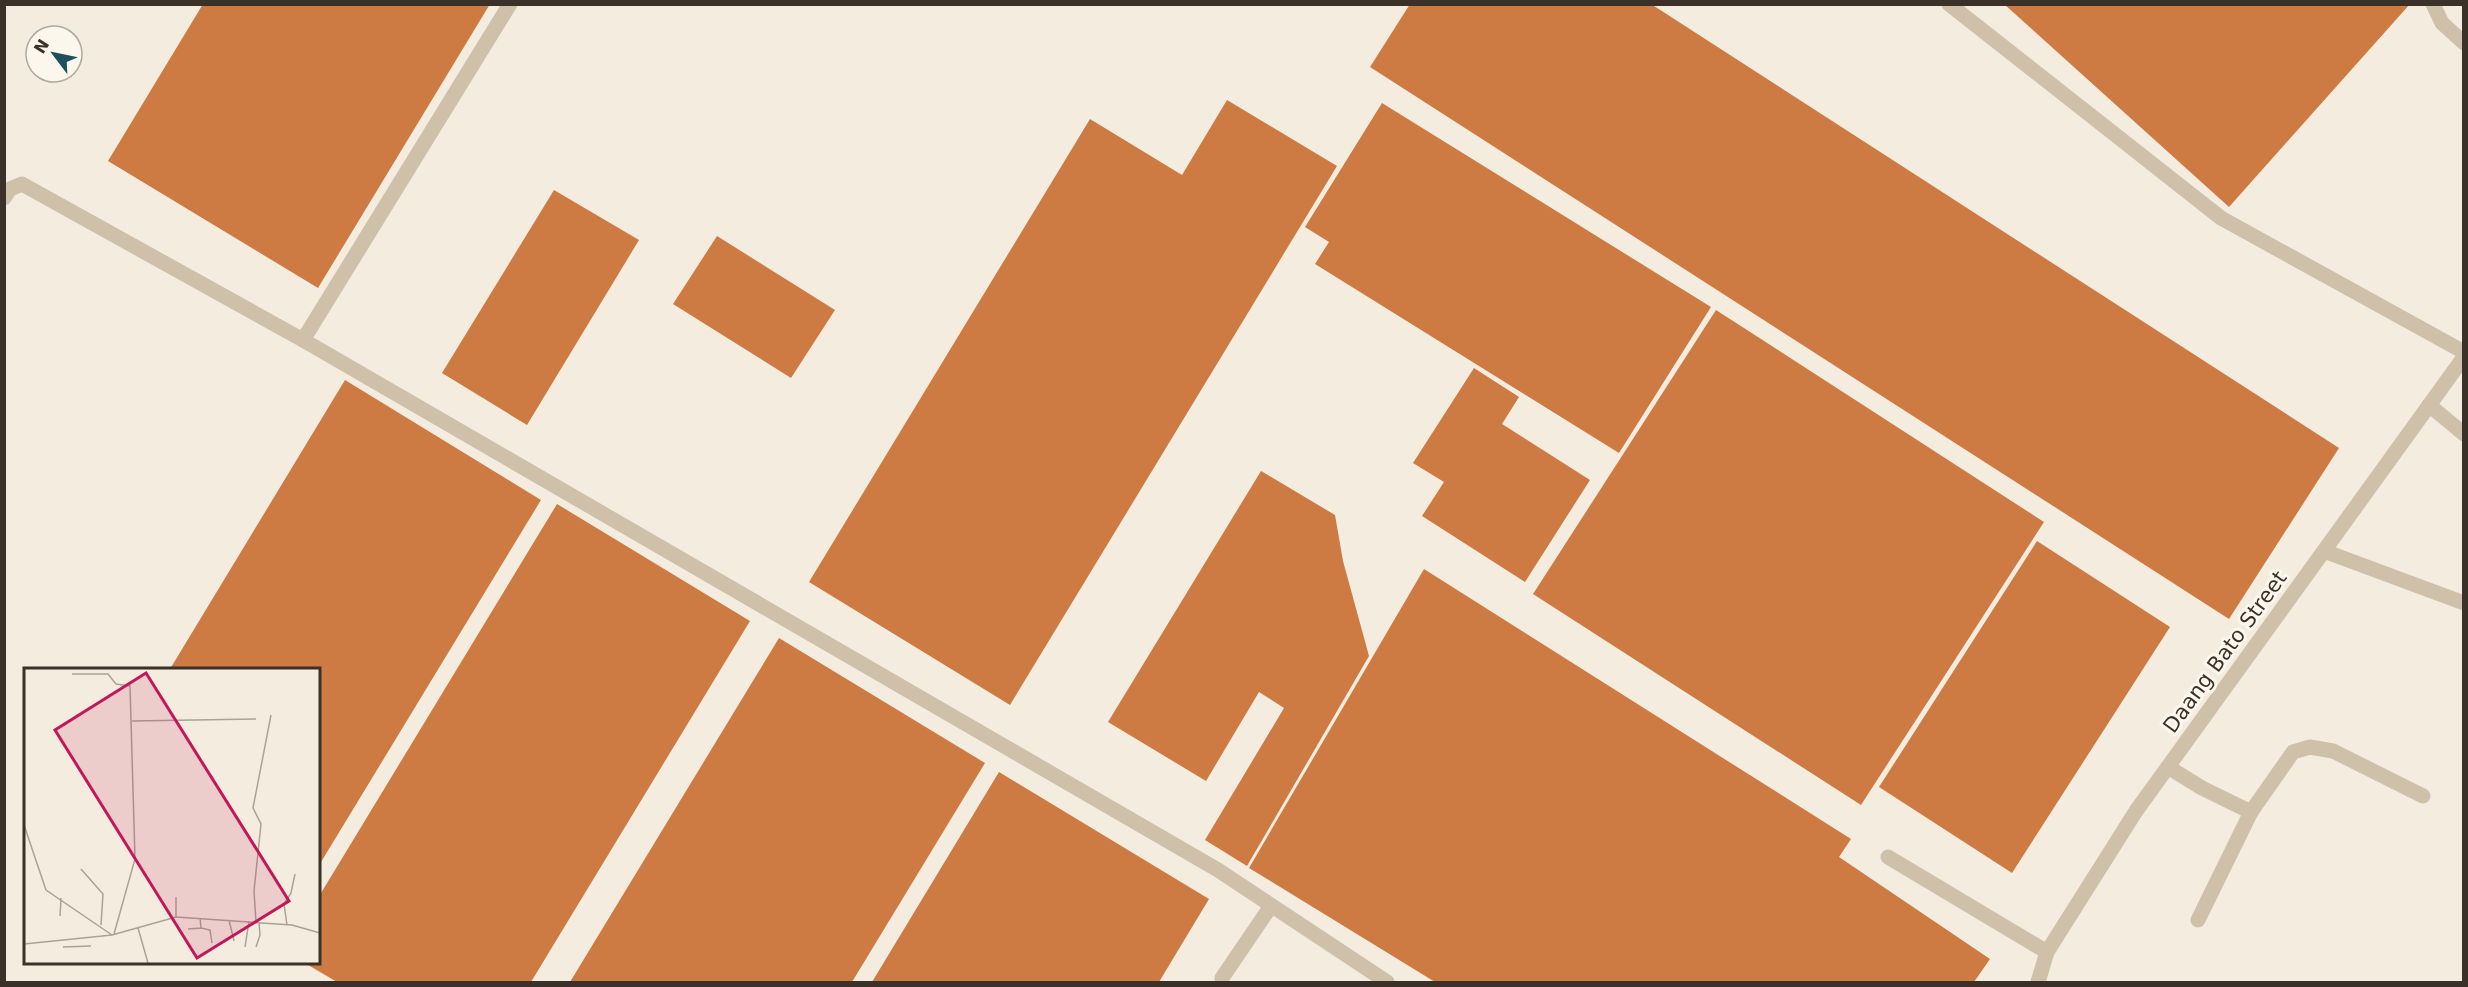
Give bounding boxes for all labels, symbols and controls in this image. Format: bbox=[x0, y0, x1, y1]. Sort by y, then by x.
north arrow bbox=[24, 24, 84, 84]
text: N bbox=[30, 36, 53, 57]
street label: Daang Bato Street bbox=[2158, 566, 2292, 738]
inset map bbox=[24, 668, 320, 963]

